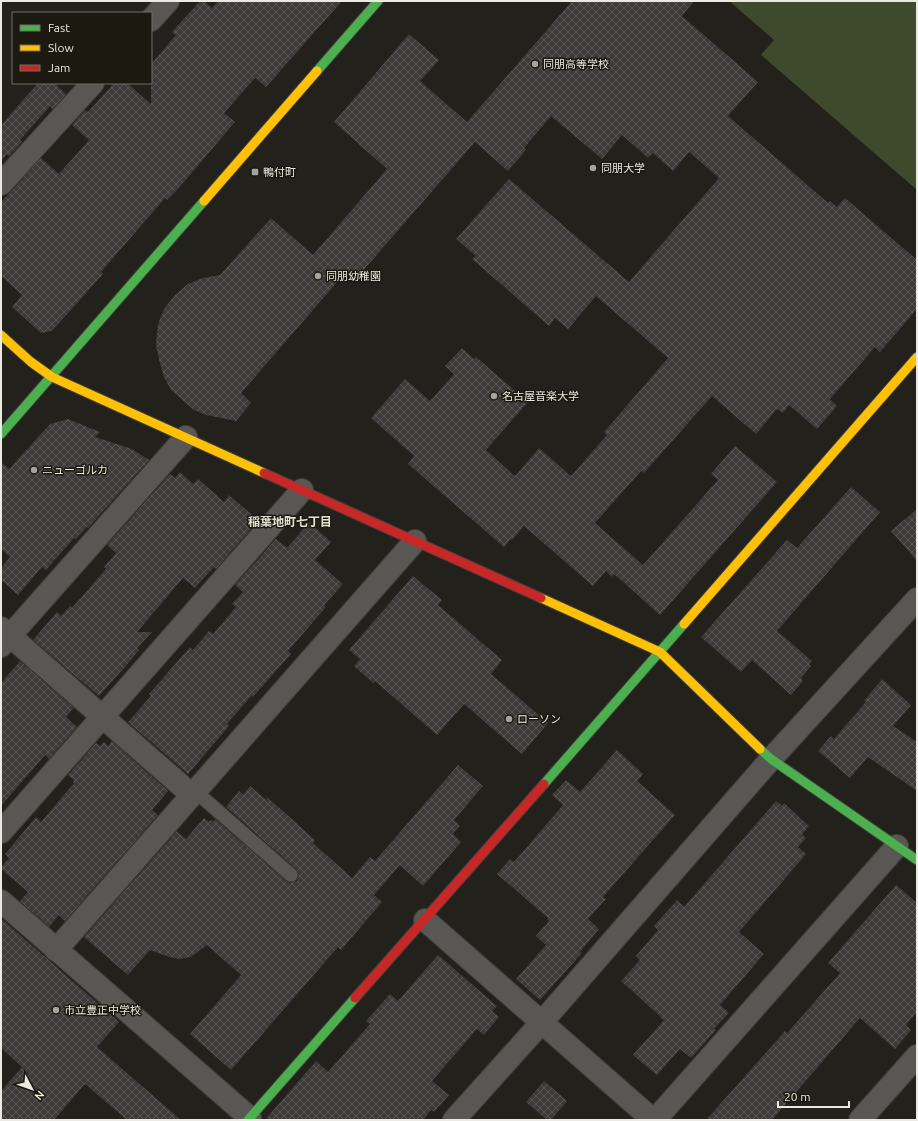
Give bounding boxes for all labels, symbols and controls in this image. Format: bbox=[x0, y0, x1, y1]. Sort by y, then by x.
legend bbox=[12, 12, 152, 84]
text: Fast bbox=[48, 21, 70, 34]
text: Slow bbox=[48, 41, 74, 54]
place label: 同朋高等学校 bbox=[543, 58, 609, 70]
marker: 同朋高等学校 bbox=[530, 59, 540, 69]
text: Jam bbox=[48, 61, 70, 74]
place label: 同朋大学 bbox=[601, 162, 645, 174]
marker: 同朋大学 bbox=[588, 163, 598, 173]
place label: 鴨付町 bbox=[263, 166, 296, 178]
marker: 鴨付町 bbox=[250, 167, 260, 177]
place label: 同朋幼稚園 bbox=[326, 270, 381, 282]
marker: 同朋幼稚園 bbox=[313, 271, 323, 281]
place label: 名古屋音楽大学 bbox=[502, 390, 579, 402]
marker: 名古屋音楽大学 bbox=[489, 391, 499, 401]
place label: ニューゴルカ bbox=[42, 464, 108, 476]
marker: ニューゴルカ bbox=[29, 465, 39, 475]
district label: 稲葉地町七丁目 bbox=[248, 515, 332, 528]
place label: ローソン bbox=[517, 713, 561, 725]
marker: ローソン bbox=[504, 714, 514, 724]
place label: 市立豊正中学校 bbox=[64, 1004, 141, 1016]
marker: 市立豊正中学校 bbox=[51, 1005, 61, 1015]
north arrow bbox=[12, 1069, 52, 1109]
scale bar bbox=[778, 1083, 849, 1109]
text: N bbox=[32, 1089, 47, 1103]
text: 20 m bbox=[784, 1090, 811, 1103]

